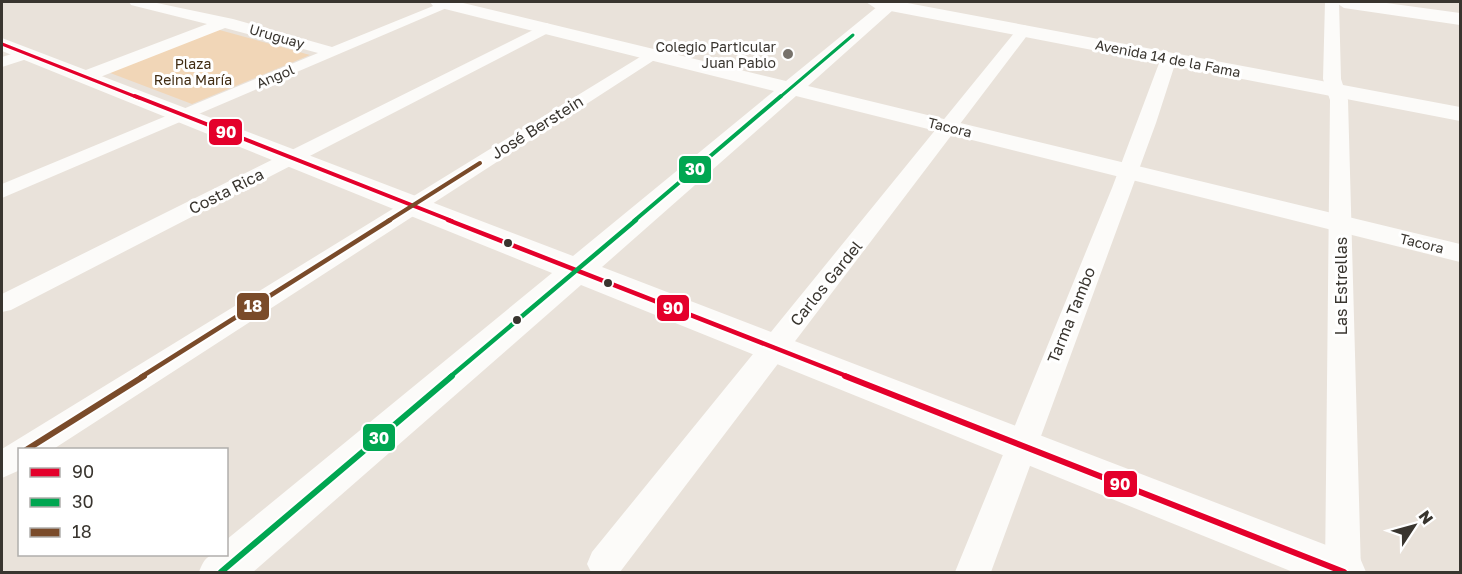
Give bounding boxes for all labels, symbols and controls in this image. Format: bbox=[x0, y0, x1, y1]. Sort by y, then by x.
street label: Uruguay bbox=[247, 20, 307, 52]
street label: Avenida 14 de la Fama bbox=[1094, 36, 1242, 80]
place label: Colegio Particular Juan Pablo bbox=[655, 38, 777, 71]
marker: Colegio Particular Juan Pablo bbox=[781, 47, 795, 61]
park label: Plaza Reina María bbox=[154, 55, 232, 88]
street label: Angol bbox=[254, 60, 296, 92]
street label: José Berstein bbox=[487, 91, 587, 163]
street label: Tacora bbox=[926, 113, 974, 141]
line badge: 90 bbox=[208, 118, 243, 146]
text: 90 bbox=[216, 122, 236, 142]
line badge: 30 bbox=[678, 155, 712, 184]
text: 30 bbox=[685, 159, 705, 179]
street label: Costa Rica bbox=[185, 164, 267, 218]
street label: Tacora bbox=[1398, 229, 1446, 257]
street label: Carlos Gardel bbox=[786, 236, 866, 330]
unlabelled marker bbox=[502, 237, 514, 249]
street label: Las Estrellas bbox=[1331, 237, 1351, 335]
street label: Tarma Tambo bbox=[1043, 264, 1099, 366]
unlabelled marker bbox=[602, 277, 614, 289]
line badge: 18 bbox=[236, 292, 270, 321]
line badge: 90 bbox=[656, 294, 690, 322]
text: 18 bbox=[244, 296, 262, 316]
text: 90 bbox=[663, 298, 683, 318]
unlabelled marker bbox=[511, 314, 523, 326]
line badge: 30 bbox=[362, 423, 396, 452]
text: 30 bbox=[369, 428, 389, 448]
legend bbox=[18, 448, 228, 556]
text: 90 bbox=[72, 460, 94, 482]
line badge: 90 bbox=[1103, 470, 1138, 498]
text: 90 bbox=[1110, 474, 1130, 494]
text: 30 bbox=[72, 490, 94, 512]
north arrow bbox=[1384, 496, 1444, 556]
text: N bbox=[1414, 506, 1438, 528]
text: 18 bbox=[72, 520, 92, 542]

